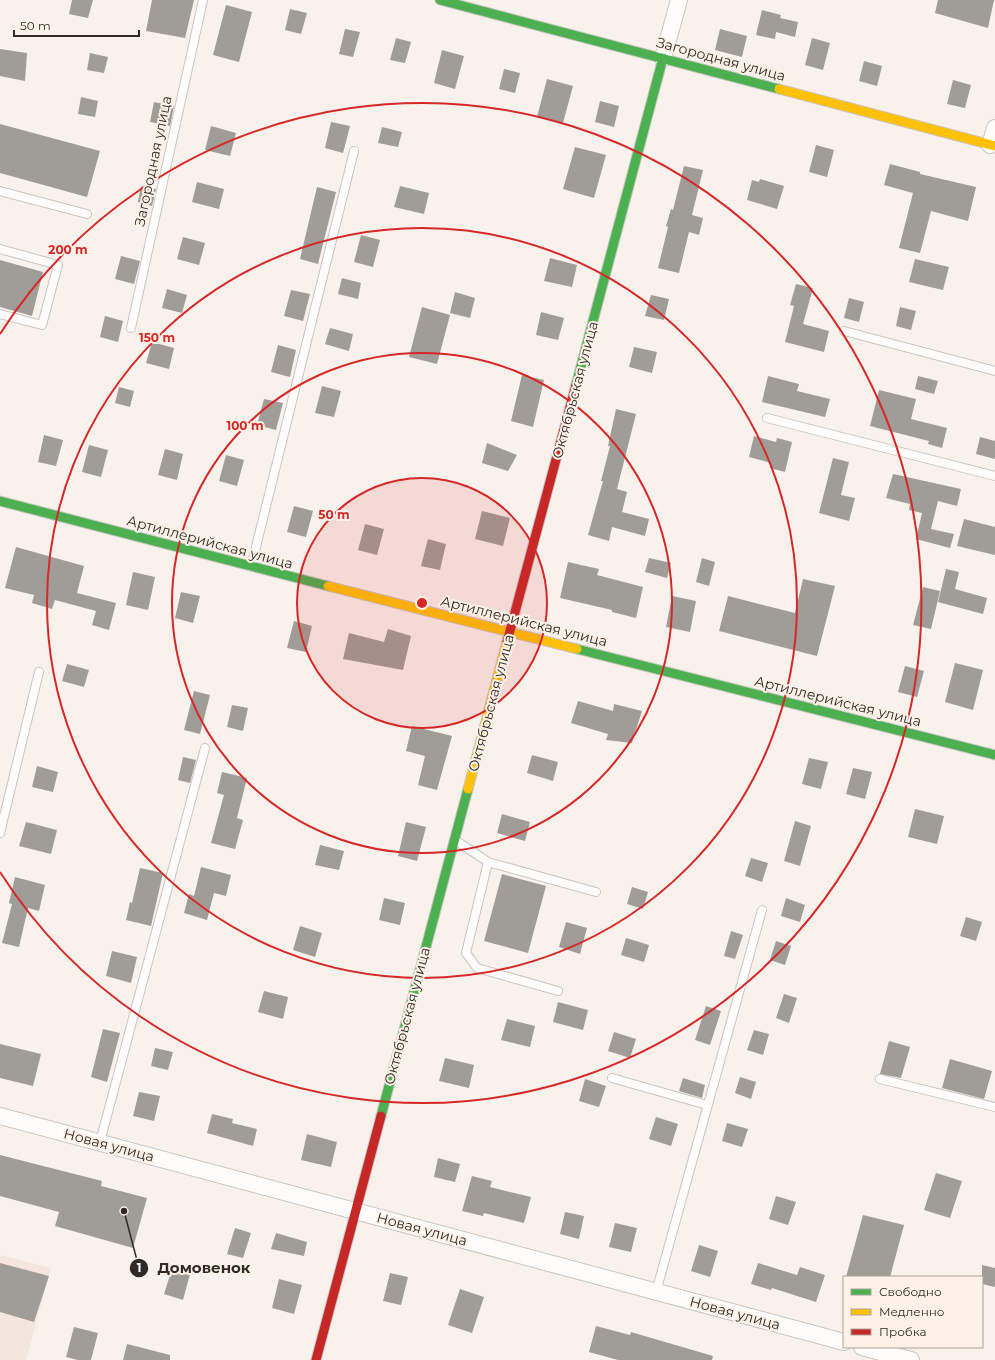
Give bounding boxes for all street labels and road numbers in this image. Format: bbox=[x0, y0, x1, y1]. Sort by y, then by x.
street label: Загородная улица bbox=[654, 33, 788, 85]
street label: Загородная улица bbox=[130, 94, 176, 228]
street label: Октябрьская улица bbox=[548, 319, 602, 461]
street label: Артиллерийская улица bbox=[125, 511, 295, 573]
street label: Артиллерийская улица bbox=[439, 592, 609, 650]
street label: Октябрьская улица bbox=[464, 632, 518, 774]
street label: Артиллерийская улица bbox=[753, 672, 923, 730]
street label: Октябрьская улица bbox=[380, 945, 434, 1087]
street label: Новая улица bbox=[62, 1124, 156, 1166]
street label: Новая улица bbox=[375, 1208, 469, 1250]
street label: Новая улица bbox=[688, 1292, 782, 1334]

